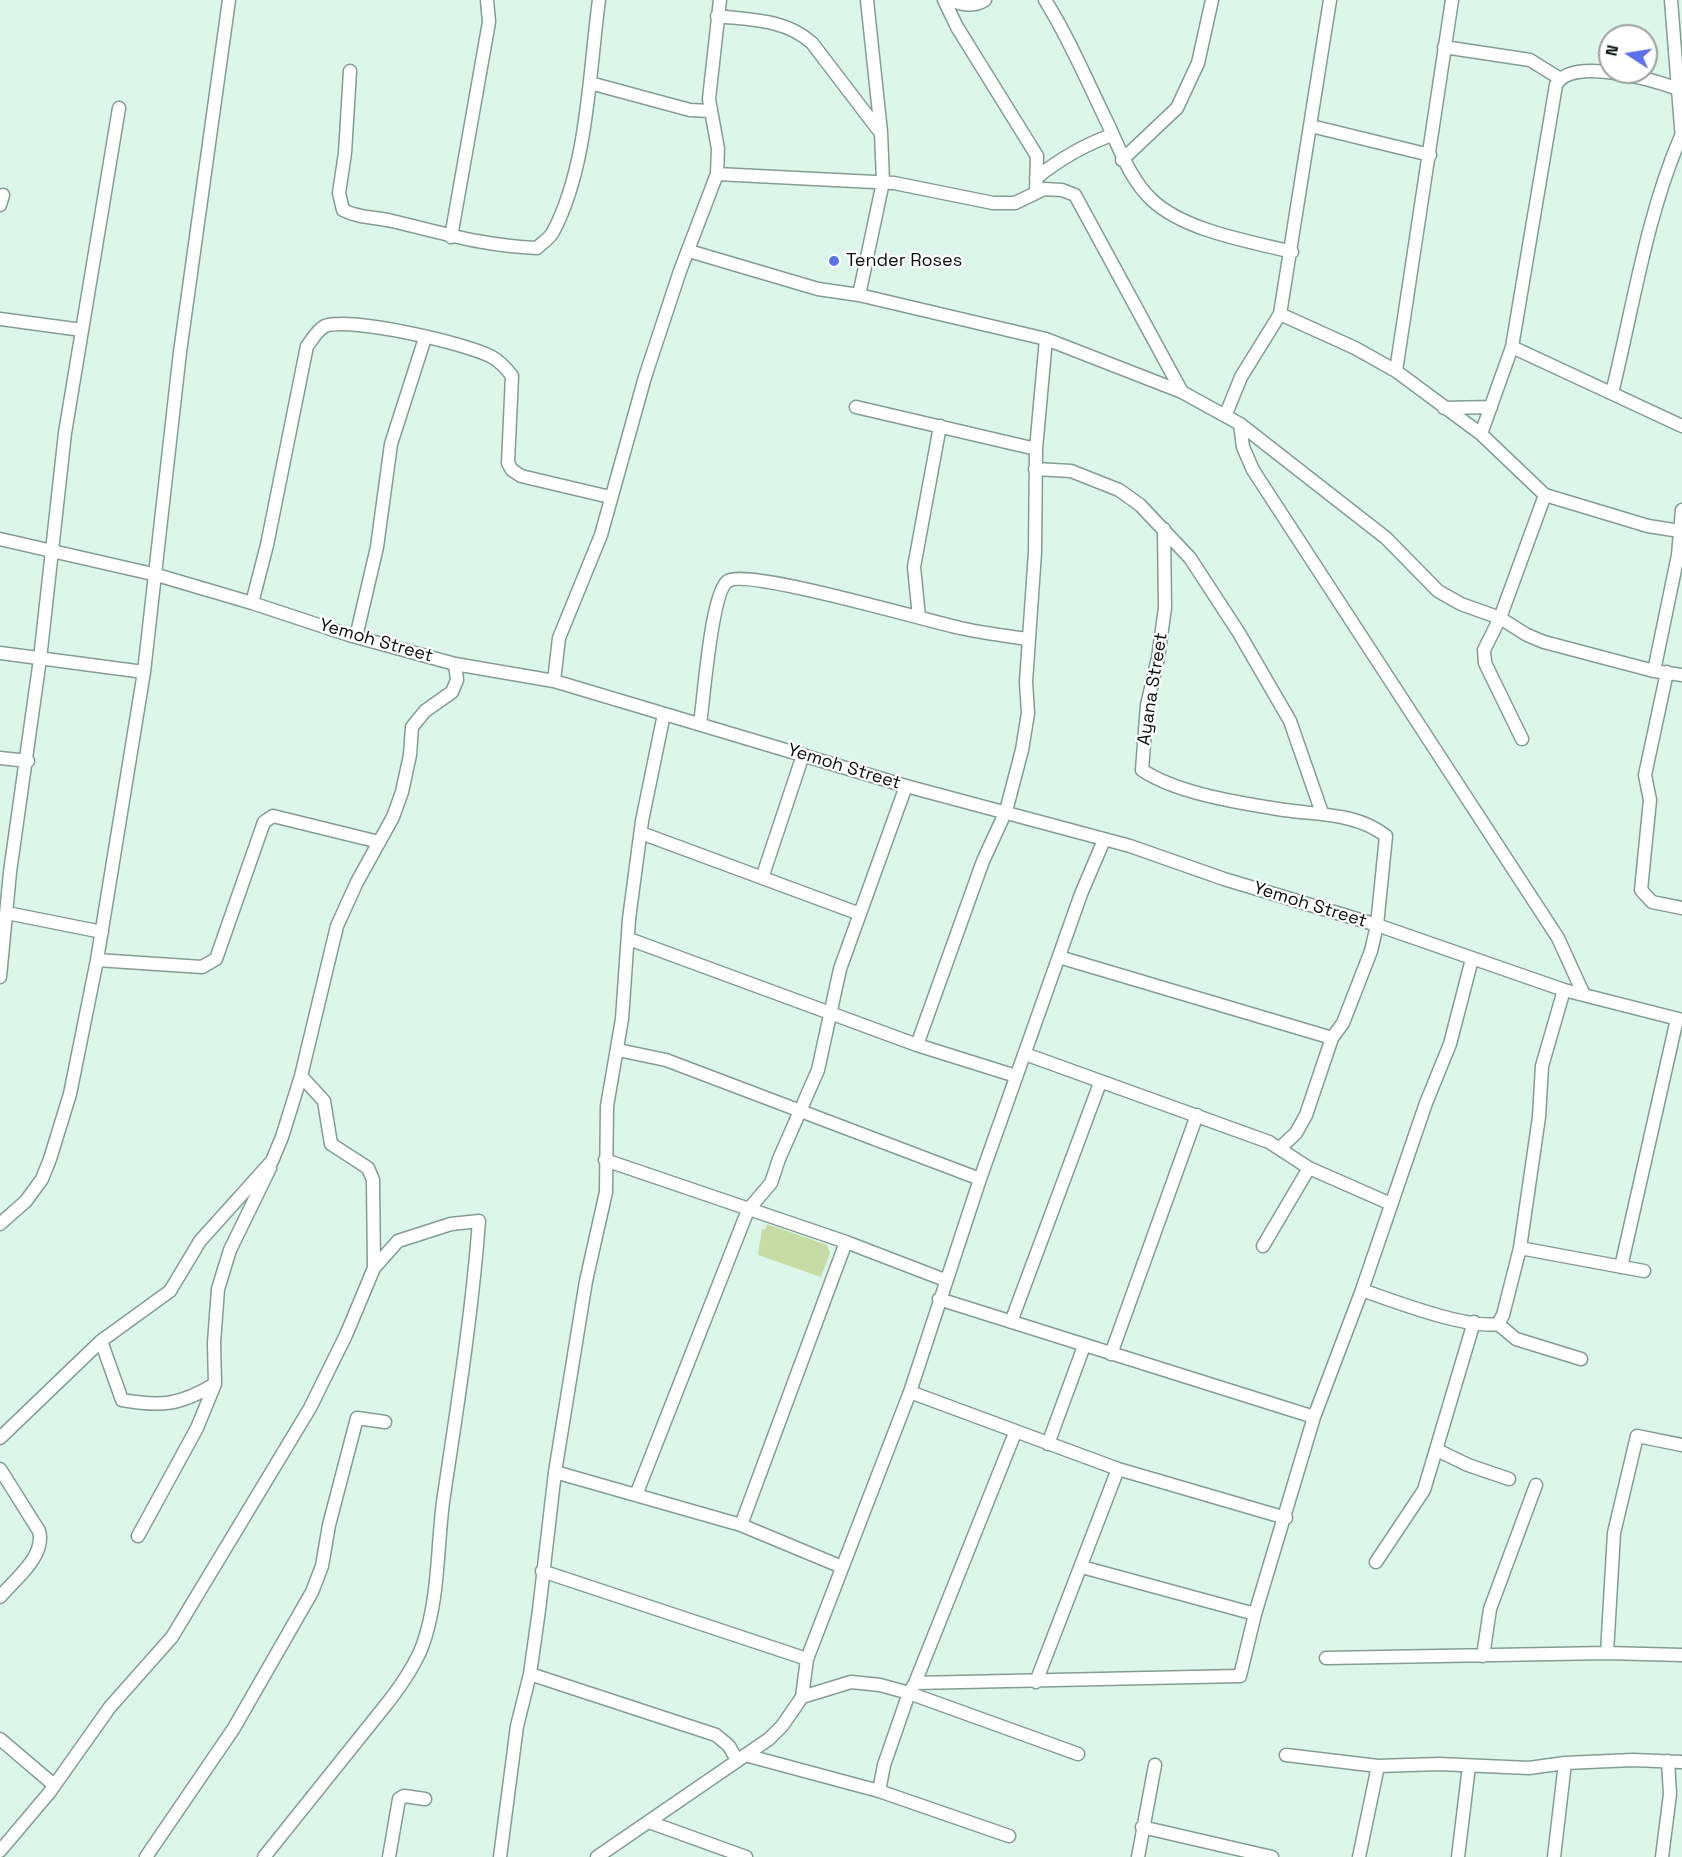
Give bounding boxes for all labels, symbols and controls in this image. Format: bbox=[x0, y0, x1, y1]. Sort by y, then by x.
north arrow bbox=[1598, 24, 1658, 84]
text: N bbox=[1600, 43, 1623, 58]
place label: Tender Roses bbox=[846, 250, 962, 272]
marker: Tender Roses bbox=[827, 254, 841, 268]
street label: Yemoh Street bbox=[317, 614, 435, 668]
street label: Ayana Street bbox=[1133, 631, 1173, 747]
street label: Yemoh Street bbox=[785, 740, 903, 794]
street label: Yemoh Street bbox=[1251, 878, 1369, 932]

